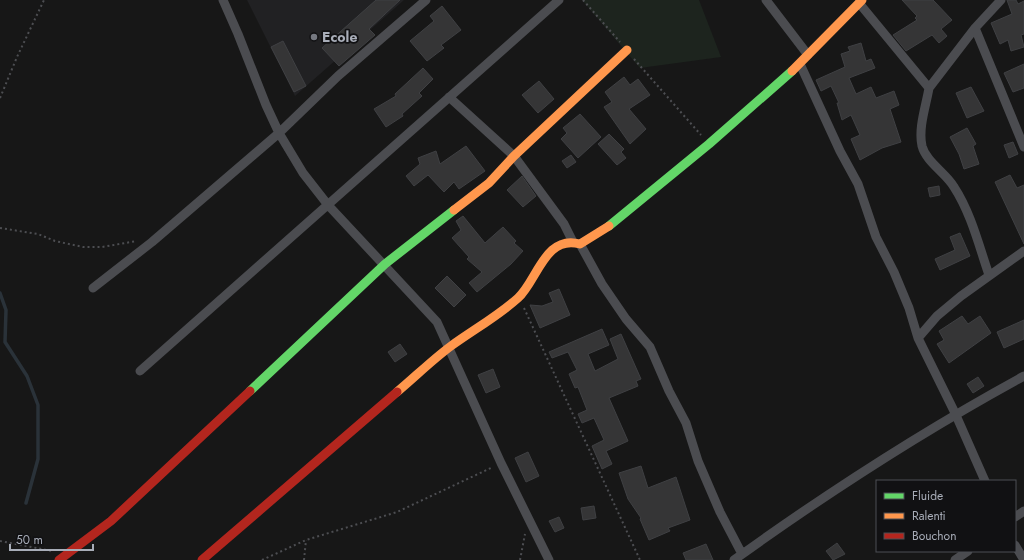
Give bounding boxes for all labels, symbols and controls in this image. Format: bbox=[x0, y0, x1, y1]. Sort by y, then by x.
place label: Ecole bbox=[322, 27, 357, 47]
marker: Ecole bbox=[309, 32, 319, 42]
legend bbox=[876, 480, 1016, 552]
text: Fluide bbox=[912, 487, 943, 505]
text: Ralenti bbox=[912, 507, 946, 525]
scale bar bbox=[10, 526, 93, 552]
text: Bouchon bbox=[912, 527, 956, 545]
text: 50 m bbox=[16, 531, 43, 549]

